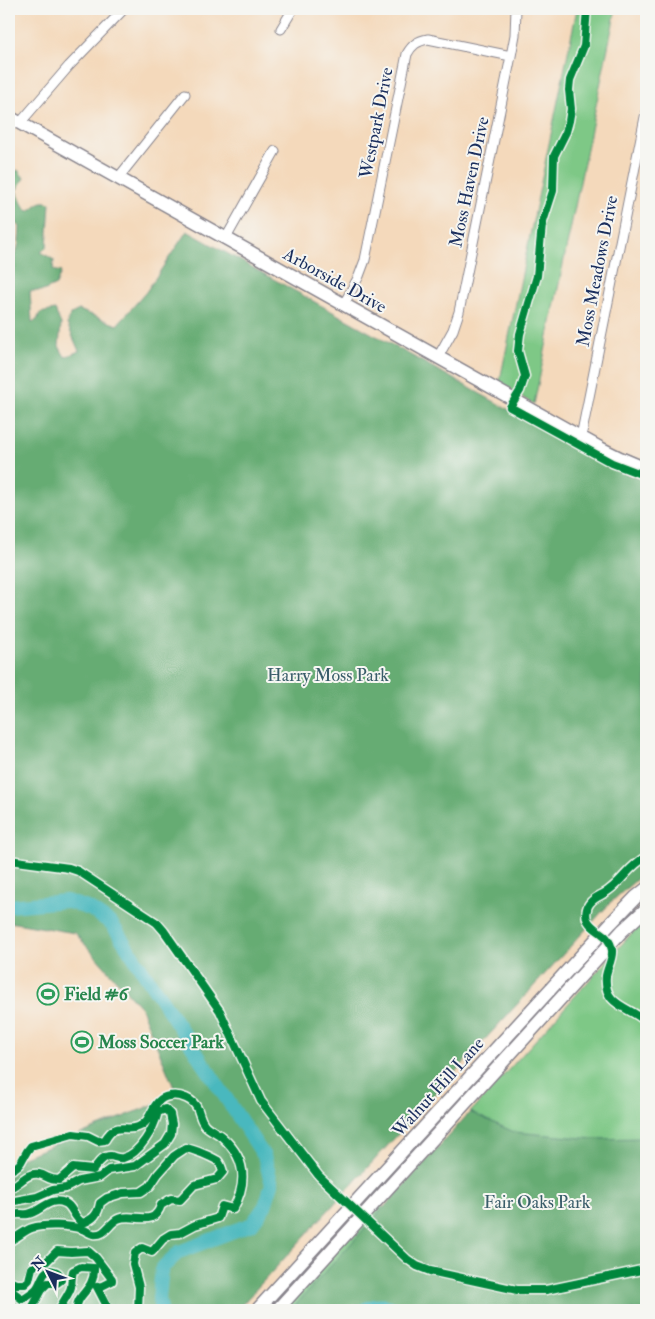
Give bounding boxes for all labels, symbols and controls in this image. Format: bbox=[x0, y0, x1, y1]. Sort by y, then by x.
street label: Westpark Drive bbox=[354, 65, 399, 182]
street label: Moss Haven Drive bbox=[444, 114, 495, 250]
street label: Moss Meadows Drive bbox=[572, 193, 624, 349]
street label: Arborside Drive bbox=[278, 242, 391, 319]
park label: Harry Moss Park bbox=[267, 664, 389, 687]
sports icon: Field #6 bbox=[36, 982, 60, 1006]
place label: Field #6 bbox=[64, 983, 130, 1006]
sports icon: Moss Soccer Park bbox=[70, 1030, 94, 1054]
place label: Moss Soccer Park bbox=[97, 1031, 224, 1054]
street label: Walnut Hill Lane bbox=[387, 1032, 490, 1143]
park label: Fair Oaks Park bbox=[484, 1191, 591, 1214]
north arrow bbox=[22, 1246, 72, 1296]
text: N bbox=[28, 1253, 50, 1275]

